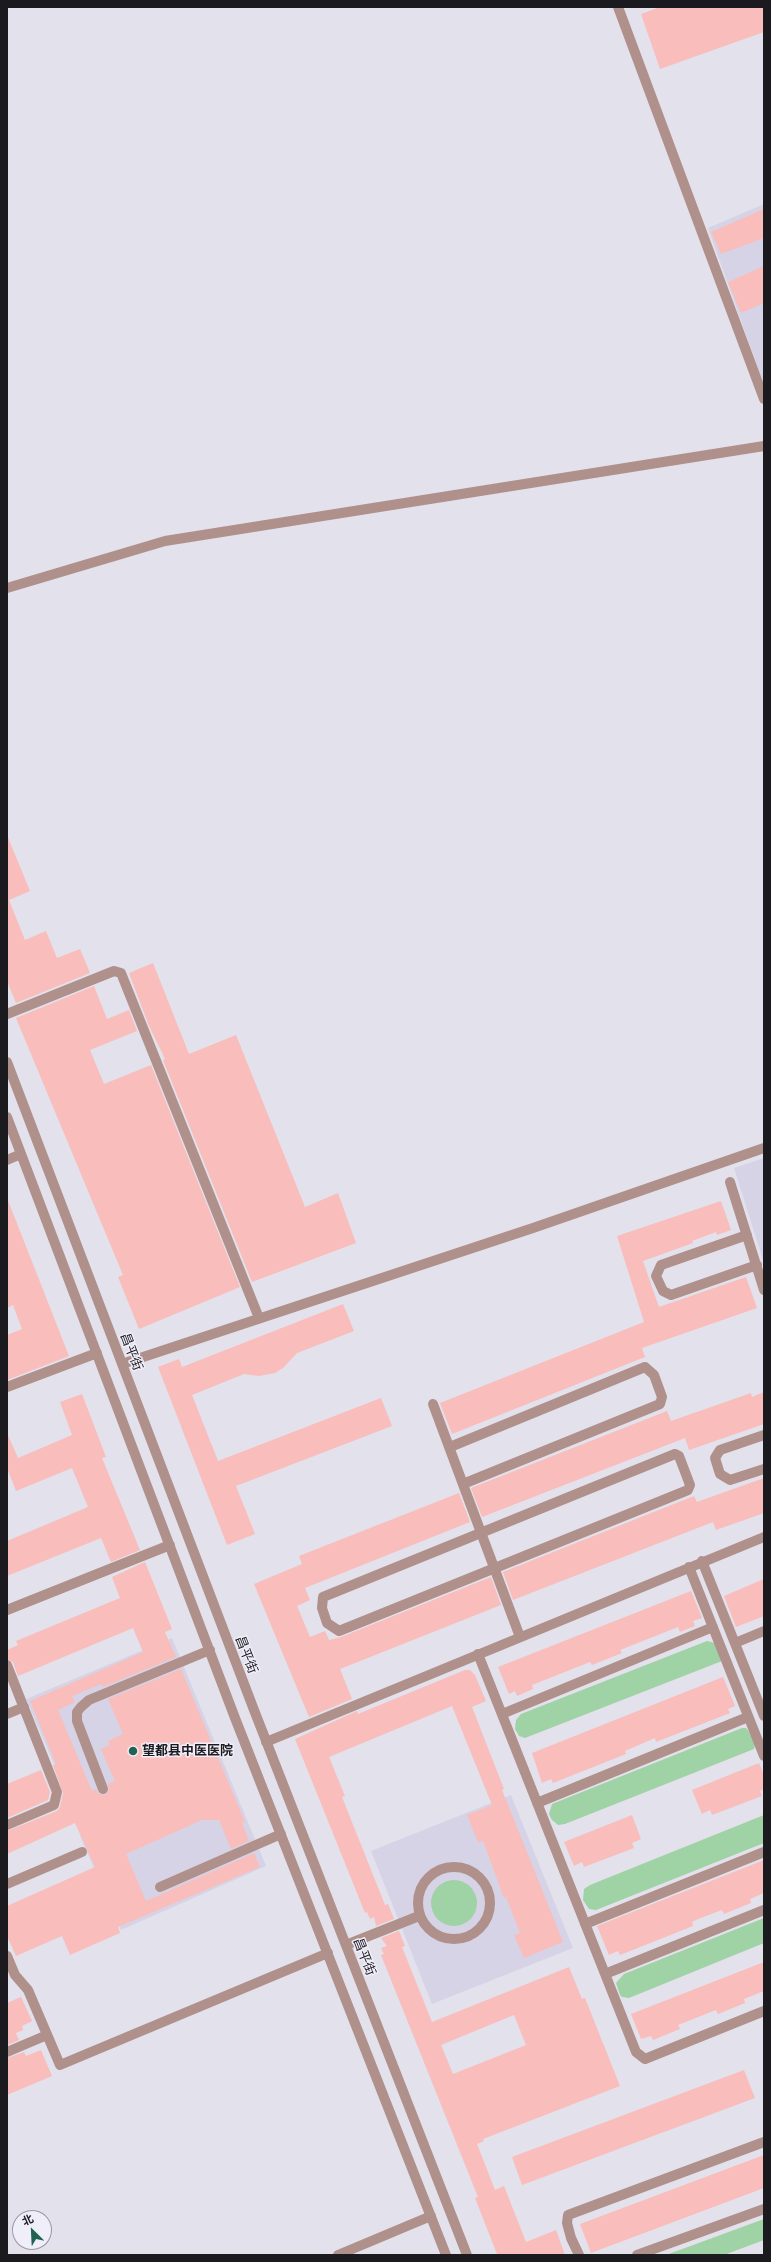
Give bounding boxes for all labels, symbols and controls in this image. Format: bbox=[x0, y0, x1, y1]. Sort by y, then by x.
street label: 昌平街 bbox=[117, 1331, 145, 1373]
street label: 昌平街 bbox=[232, 1634, 260, 1676]
place label: 望都县中医医院 bbox=[142, 1743, 233, 1759]
marker: 望都县中医医院 bbox=[127, 1745, 139, 1757]
street label: 昌平街 bbox=[350, 1936, 378, 1978]
north arrow bbox=[12, 2210, 52, 2250]
text: 北 bbox=[19, 2210, 35, 2229]

